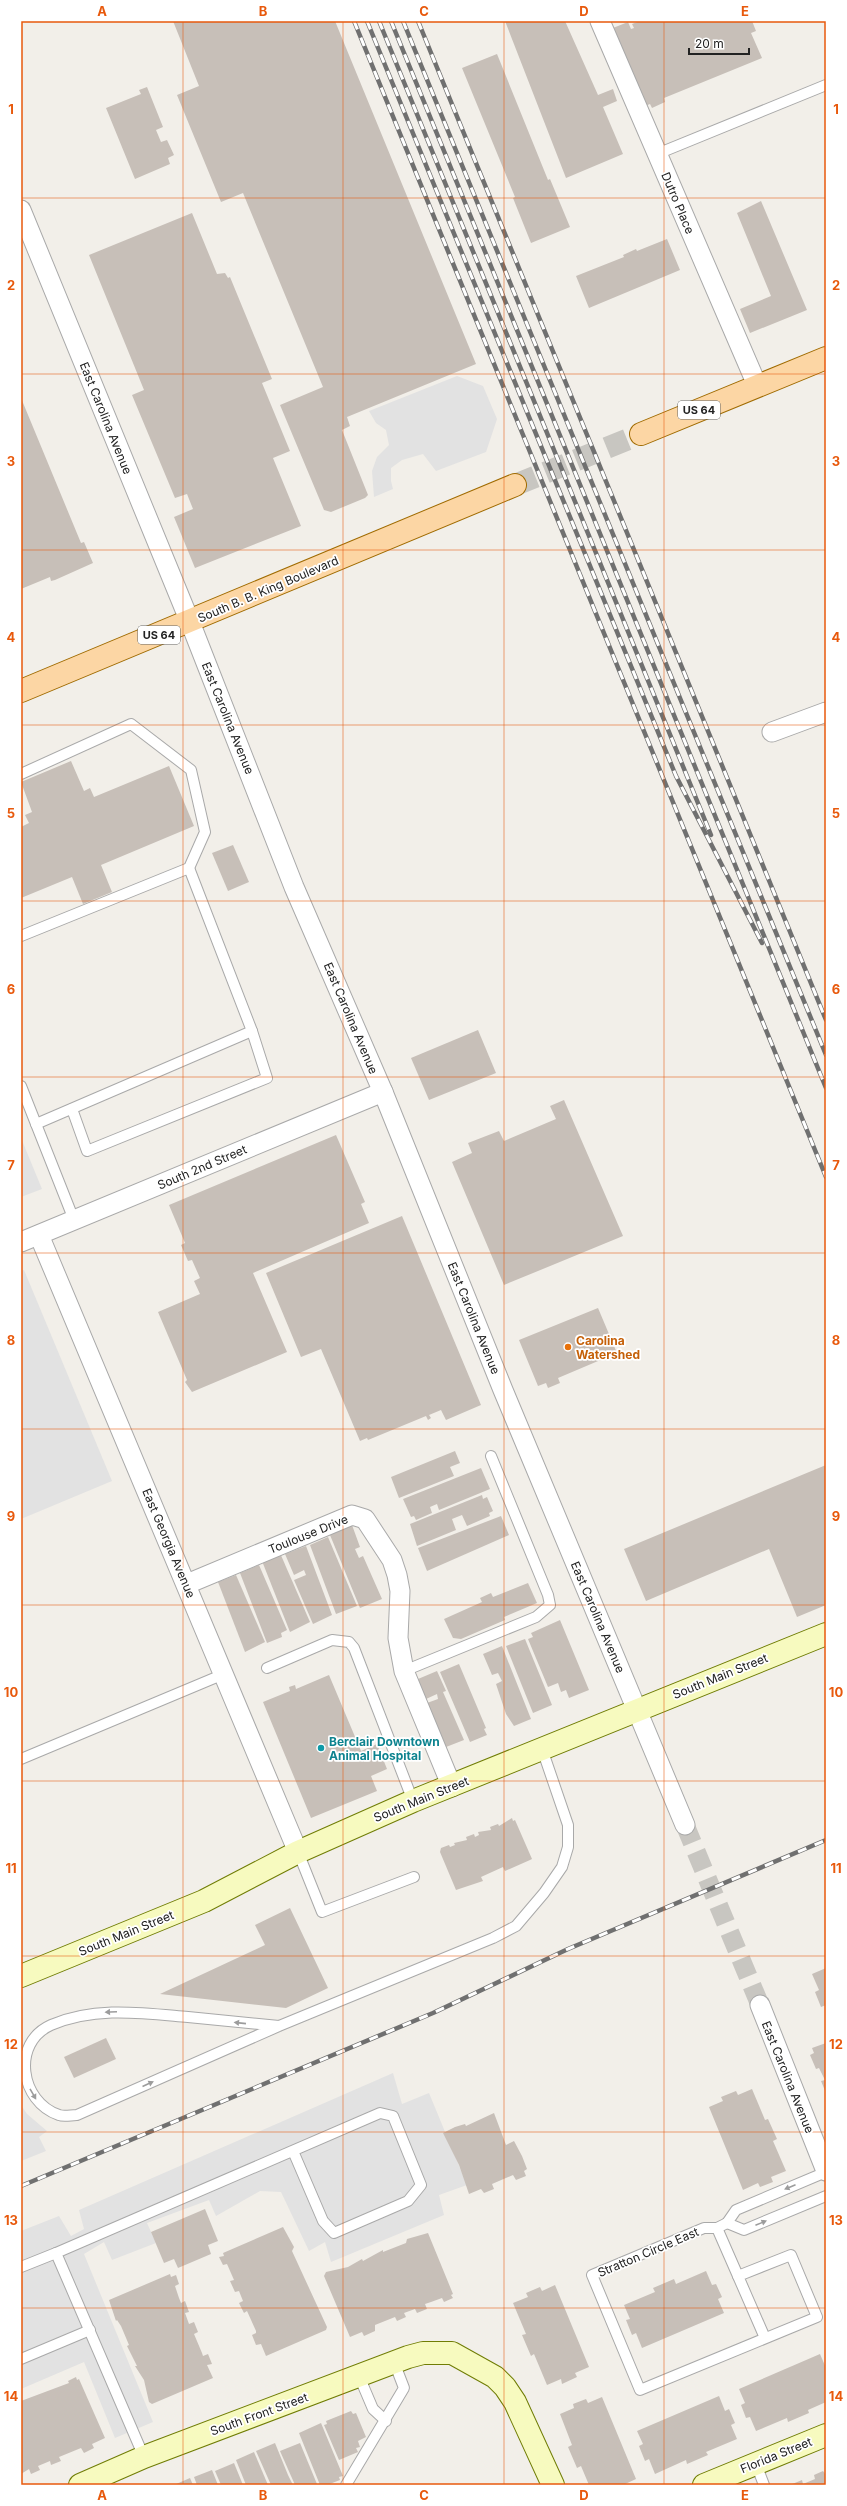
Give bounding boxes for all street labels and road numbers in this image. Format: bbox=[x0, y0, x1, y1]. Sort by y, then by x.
street label: Dutro Place bbox=[658, 170, 698, 236]
street label: East Carolina Avenue bbox=[77, 360, 135, 476]
road number: US 64 bbox=[678, 401, 720, 419]
street label: South B. B. King Boulevard bbox=[195, 552, 341, 626]
road number: US 64 bbox=[138, 626, 180, 644]
street label: East Carolina Avenue bbox=[199, 660, 257, 776]
street label: East Carolina Avenue bbox=[321, 960, 381, 1076]
street label: South 2nd Street bbox=[155, 1141, 249, 1193]
street label: East Carolina Avenue bbox=[445, 1260, 503, 1376]
street label: East Georgia Avenue bbox=[139, 1486, 199, 1600]
street label: Toulouse Drive bbox=[266, 1511, 350, 1557]
street label: East Carolina Avenue bbox=[568, 1559, 628, 1675]
street label: South Main Street bbox=[670, 1650, 770, 1702]
street label: South Main Street bbox=[371, 1773, 471, 1825]
street label: South Main Street bbox=[76, 1907, 176, 1959]
street label: East Carolina Avenue bbox=[759, 2019, 817, 2135]
street label: Stratton Circle East bbox=[595, 2224, 701, 2280]
street label: South Front Street bbox=[208, 2389, 310, 2439]
street label: Florida Street bbox=[738, 2434, 814, 2476]

